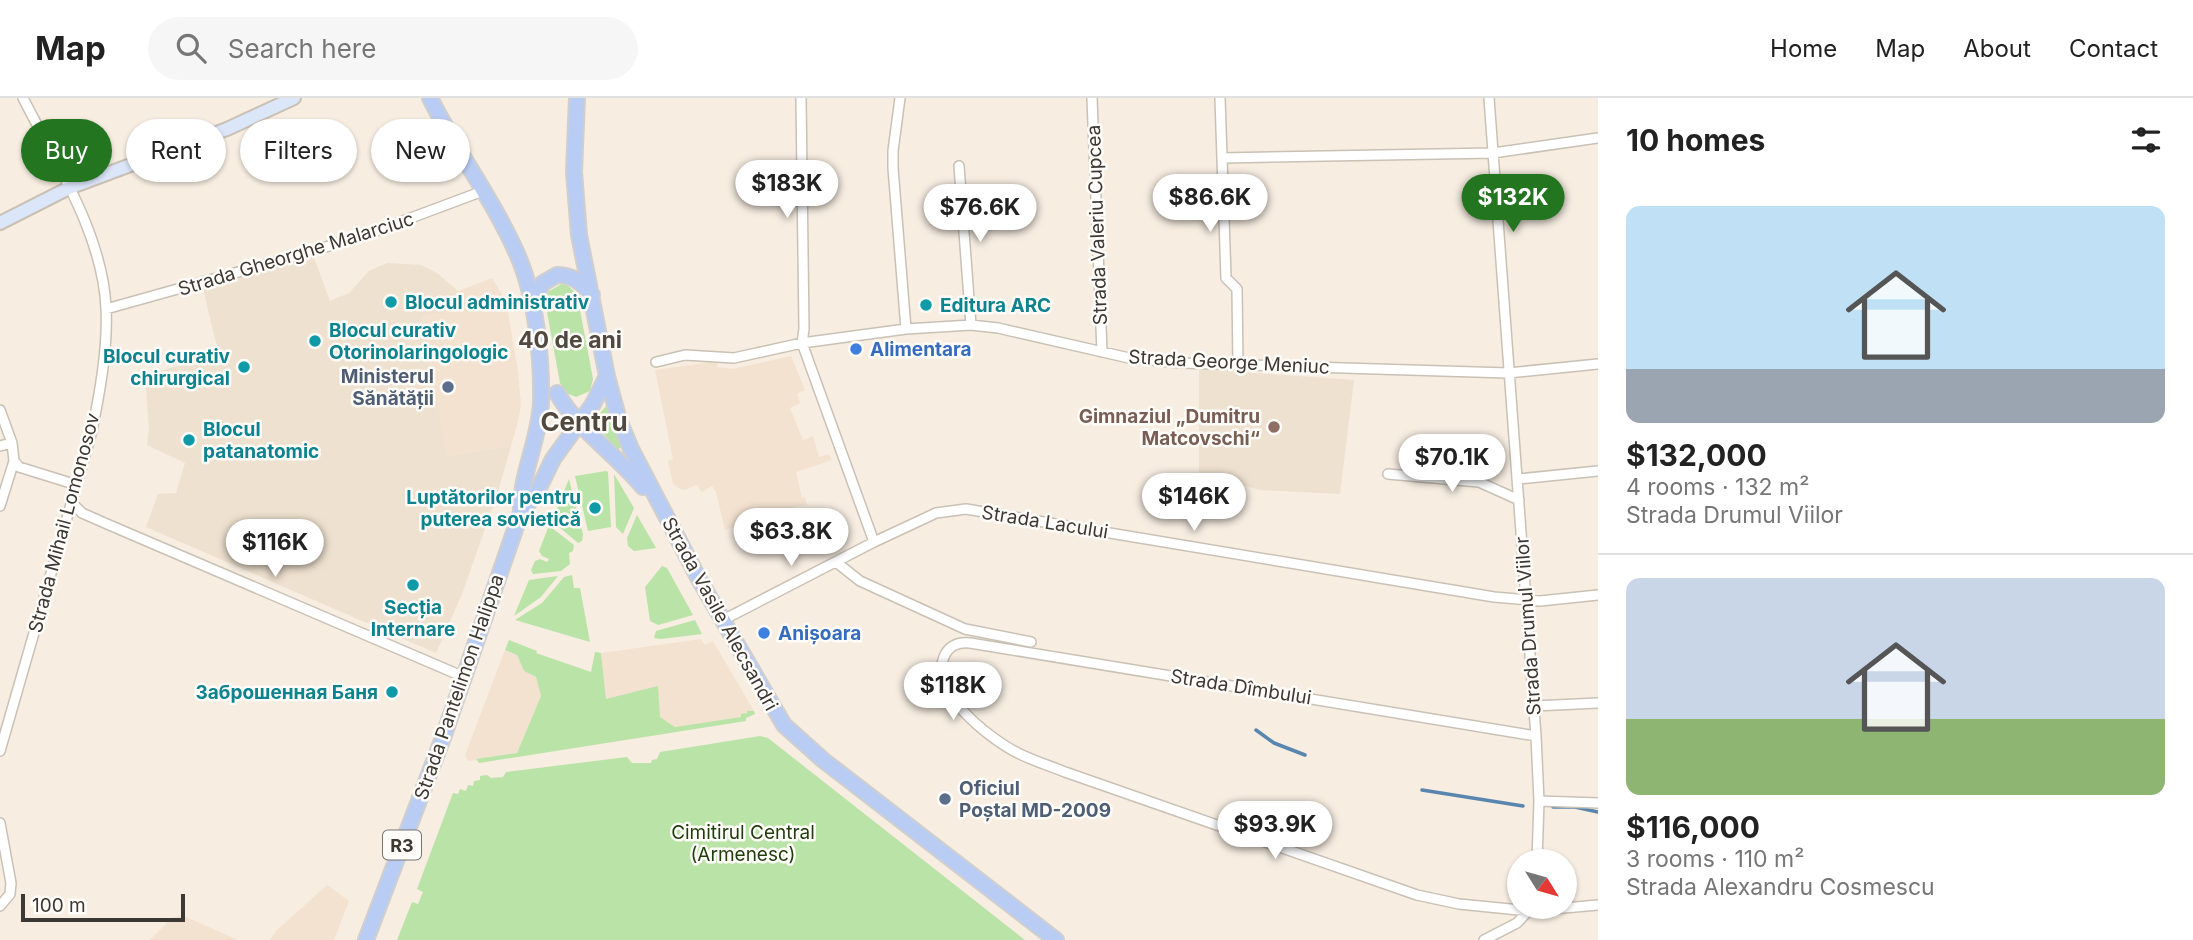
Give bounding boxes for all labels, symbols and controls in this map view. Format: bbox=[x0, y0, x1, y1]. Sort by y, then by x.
search box bbox=[148, 17, 638, 80]
text: Map bbox=[35, 28, 106, 68]
icon: search bbox=[172, 29, 210, 67]
text: Search here bbox=[228, 33, 376, 64]
text: Home bbox=[1770, 34, 1837, 63]
text: Map bbox=[1875, 34, 1925, 63]
text: About bbox=[1963, 34, 2031, 63]
text: Contact bbox=[2069, 34, 2158, 63]
chip: Buy bbox=[21, 119, 112, 182]
chip: Rent bbox=[126, 119, 226, 182]
chip: Filters bbox=[240, 119, 357, 182]
chip: New bbox=[371, 119, 470, 182]
icon: filters bbox=[2127, 121, 2165, 159]
text: 10 homes bbox=[1626, 122, 1765, 158]
street label: Strada Valeriu Cupcea bbox=[1082, 124, 1112, 326]
pin: $183K bbox=[738, 160, 836, 220]
text: $183K bbox=[751, 169, 823, 197]
pin: $86.6K bbox=[1153, 174, 1267, 234]
pin: $132K bbox=[1464, 174, 1562, 234]
text: $86.6K bbox=[1169, 183, 1251, 211]
text: $132K bbox=[1478, 183, 1548, 211]
pin: $76.6K bbox=[923, 184, 1037, 244]
text: $76.6K bbox=[940, 193, 1020, 221]
street label: Strada Gheorghe Malarciuc bbox=[175, 207, 417, 301]
icon: home bbox=[1833, 252, 1959, 378]
place label: Blocul administrativ bbox=[405, 291, 590, 314]
marker: Blocul administrativ bbox=[383, 294, 399, 310]
place label: Editura ARC bbox=[940, 294, 1051, 317]
marker: Editura ARC bbox=[918, 297, 934, 313]
place label: Blocul curativ Otorinolaringologic bbox=[329, 319, 508, 364]
district label: 40 de ani bbox=[518, 326, 622, 354]
marker: Blocul curativ Otorinolaringologic bbox=[307, 333, 323, 349]
place label: Alimentara bbox=[870, 338, 972, 361]
marker: Alimentara bbox=[848, 341, 864, 357]
place label: Blocul curativ chirurgical bbox=[103, 345, 231, 390]
street label: Strada George Meniuc bbox=[1128, 345, 1330, 379]
marker: Blocul curativ chirurgical bbox=[236, 359, 252, 375]
place label: Ministerul Sănătății bbox=[341, 365, 434, 410]
marker: Ministerul Sănătății bbox=[440, 379, 456, 395]
place label: Gimnaziul „Dumitru Matcovschi“ bbox=[1079, 405, 1260, 450]
district label: Centru bbox=[540, 406, 628, 437]
street label: Strada Mihail Lomonosov bbox=[24, 410, 105, 635]
place label: Blocul patanatomic bbox=[203, 418, 319, 463]
marker: Gimnaziul „Dumitru Matcovschi“ bbox=[1266, 419, 1282, 435]
marker: Blocul patanatomic bbox=[181, 432, 197, 448]
pin: $70.1K bbox=[1395, 434, 1509, 494]
text: $132,000 bbox=[1626, 437, 1767, 473]
text: $70.1K bbox=[1415, 443, 1489, 471]
text: 4 rooms · 132 m² bbox=[1626, 473, 1809, 501]
pin: $146K bbox=[1145, 474, 1243, 533]
text: $146K bbox=[1158, 482, 1230, 510]
place label: Luptătorilor pentru puterea sovietică bbox=[406, 486, 581, 531]
marker: Luptătorilor pentru puterea sovietică bbox=[587, 500, 603, 516]
street label: Strada Lacului bbox=[980, 501, 1110, 543]
text: Strada Drumul Viilor bbox=[1626, 501, 1843, 529]
pin: $63.8K bbox=[734, 508, 848, 568]
street label: Strada Vasile Alecsandri bbox=[657, 513, 783, 715]
text: $63.8K bbox=[750, 517, 832, 545]
pin: $116K bbox=[226, 519, 324, 579]
text: $116K bbox=[242, 528, 308, 556]
street label: Strada Drumul Viilor bbox=[1510, 536, 1546, 716]
street label: Strada Pantelimon Halippa bbox=[410, 571, 508, 803]
marker: Secția Internare bbox=[405, 577, 421, 593]
place label: Secția Internare bbox=[371, 596, 455, 641]
place label: Anișoara bbox=[778, 622, 861, 645]
icon: home bbox=[1833, 624, 1959, 750]
marker: Anișoara bbox=[756, 625, 772, 641]
pin: $118K bbox=[904, 662, 1002, 722]
street label: Strada Dîmbului bbox=[1169, 665, 1313, 709]
text: $118K bbox=[920, 671, 986, 699]
place label: Заброшенная Баня bbox=[196, 681, 378, 704]
marker: Заброшенная Баня bbox=[384, 684, 400, 700]
place label: Oficiul Poștal MD-2009 bbox=[959, 777, 1111, 822]
marker: Oficiul Poștal MD-2009 bbox=[937, 791, 953, 807]
pin: $93.9K bbox=[1218, 802, 1332, 861]
text: $116,000 bbox=[1626, 809, 1760, 845]
text: $93.9K bbox=[1233, 810, 1317, 838]
park label: Cimitirul Central (Armenesc) bbox=[671, 821, 815, 866]
road number: R3 bbox=[383, 830, 421, 860]
text: 3 rooms · 110 m² bbox=[1626, 845, 1804, 873]
north arrow bbox=[1507, 849, 1577, 919]
map controls bbox=[1507, 849, 1577, 919]
text: Strada Alexandru Cosmescu bbox=[1626, 873, 1935, 901]
scale bar bbox=[21, 891, 186, 923]
text: 100 m bbox=[32, 894, 86, 917]

